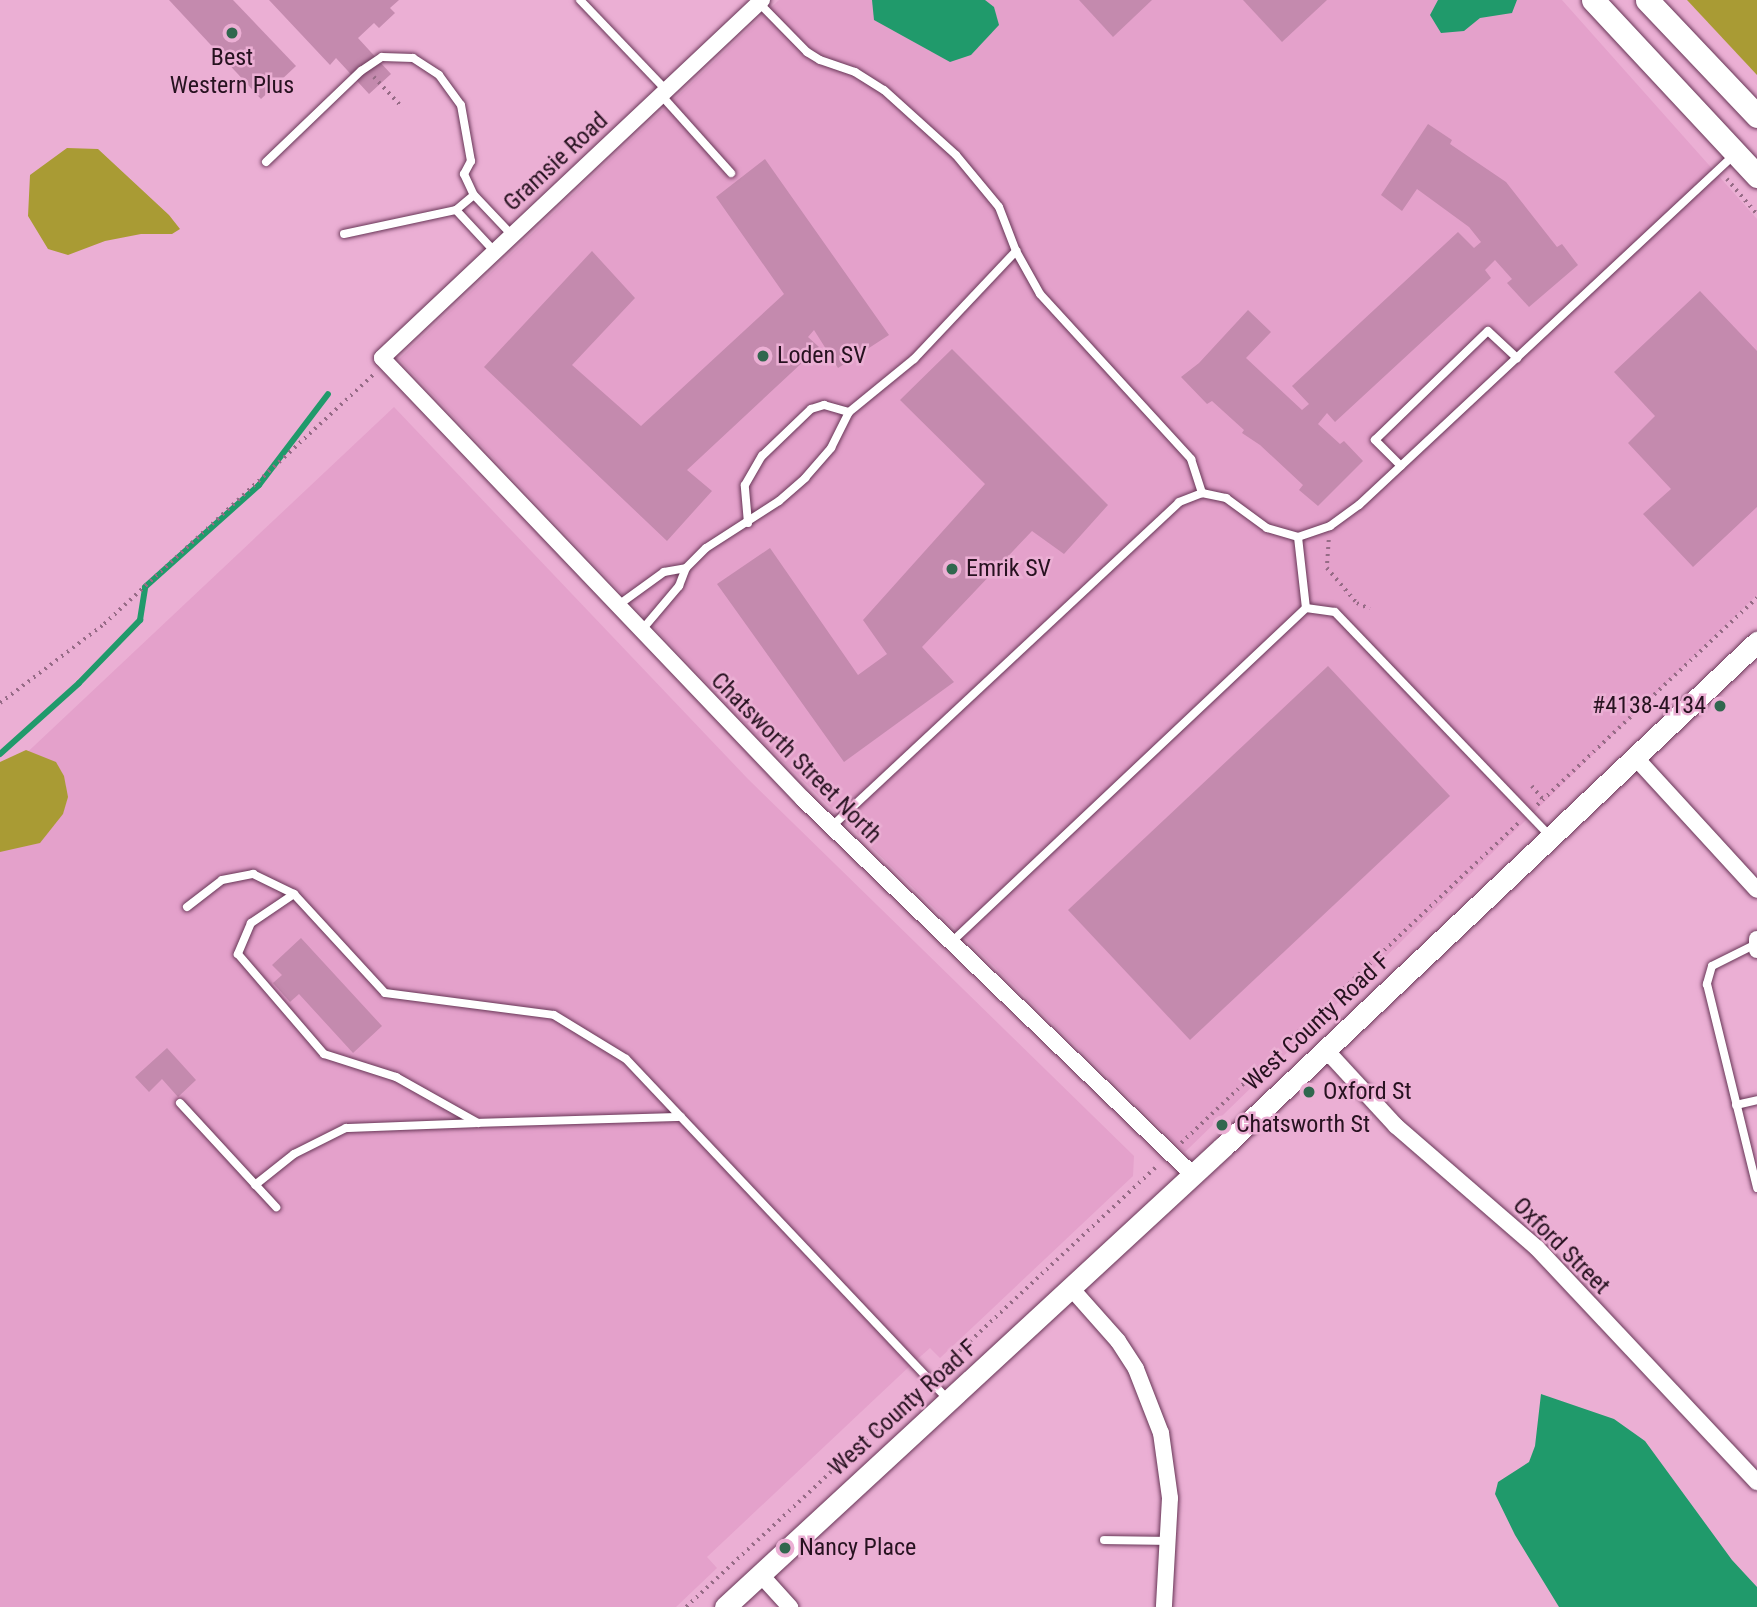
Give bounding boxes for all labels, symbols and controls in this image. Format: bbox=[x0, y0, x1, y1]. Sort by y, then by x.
marker: Best Western Plus bbox=[224, 25, 240, 41]
place label: Best Western Plus bbox=[170, 44, 294, 100]
street label: Gramsie Road bbox=[498, 106, 614, 218]
place label: Loden SV bbox=[777, 342, 867, 370]
marker: Loden SV bbox=[755, 348, 771, 364]
place label: Emrik SV bbox=[966, 555, 1051, 583]
marker: Emrik SV bbox=[944, 561, 960, 577]
street label: Chatsworth Street North bbox=[705, 667, 887, 849]
place label: #4138-4134 bbox=[1592, 692, 1706, 720]
marker: #4138-4134 bbox=[1712, 698, 1728, 714]
street label: West County Road F bbox=[1238, 947, 1396, 1097]
place label: Oxford St bbox=[1323, 1078, 1412, 1106]
marker: Oxford St bbox=[1301, 1084, 1317, 1100]
place label: Chatsworth St bbox=[1236, 1111, 1370, 1139]
marker: Chatsworth St bbox=[1214, 1117, 1230, 1133]
street label: Oxford Street bbox=[1507, 1192, 1615, 1300]
street label: West County Road F bbox=[823, 1334, 983, 1482]
place label: Nancy Place bbox=[799, 1534, 916, 1562]
marker: Nancy Place bbox=[777, 1540, 793, 1556]

